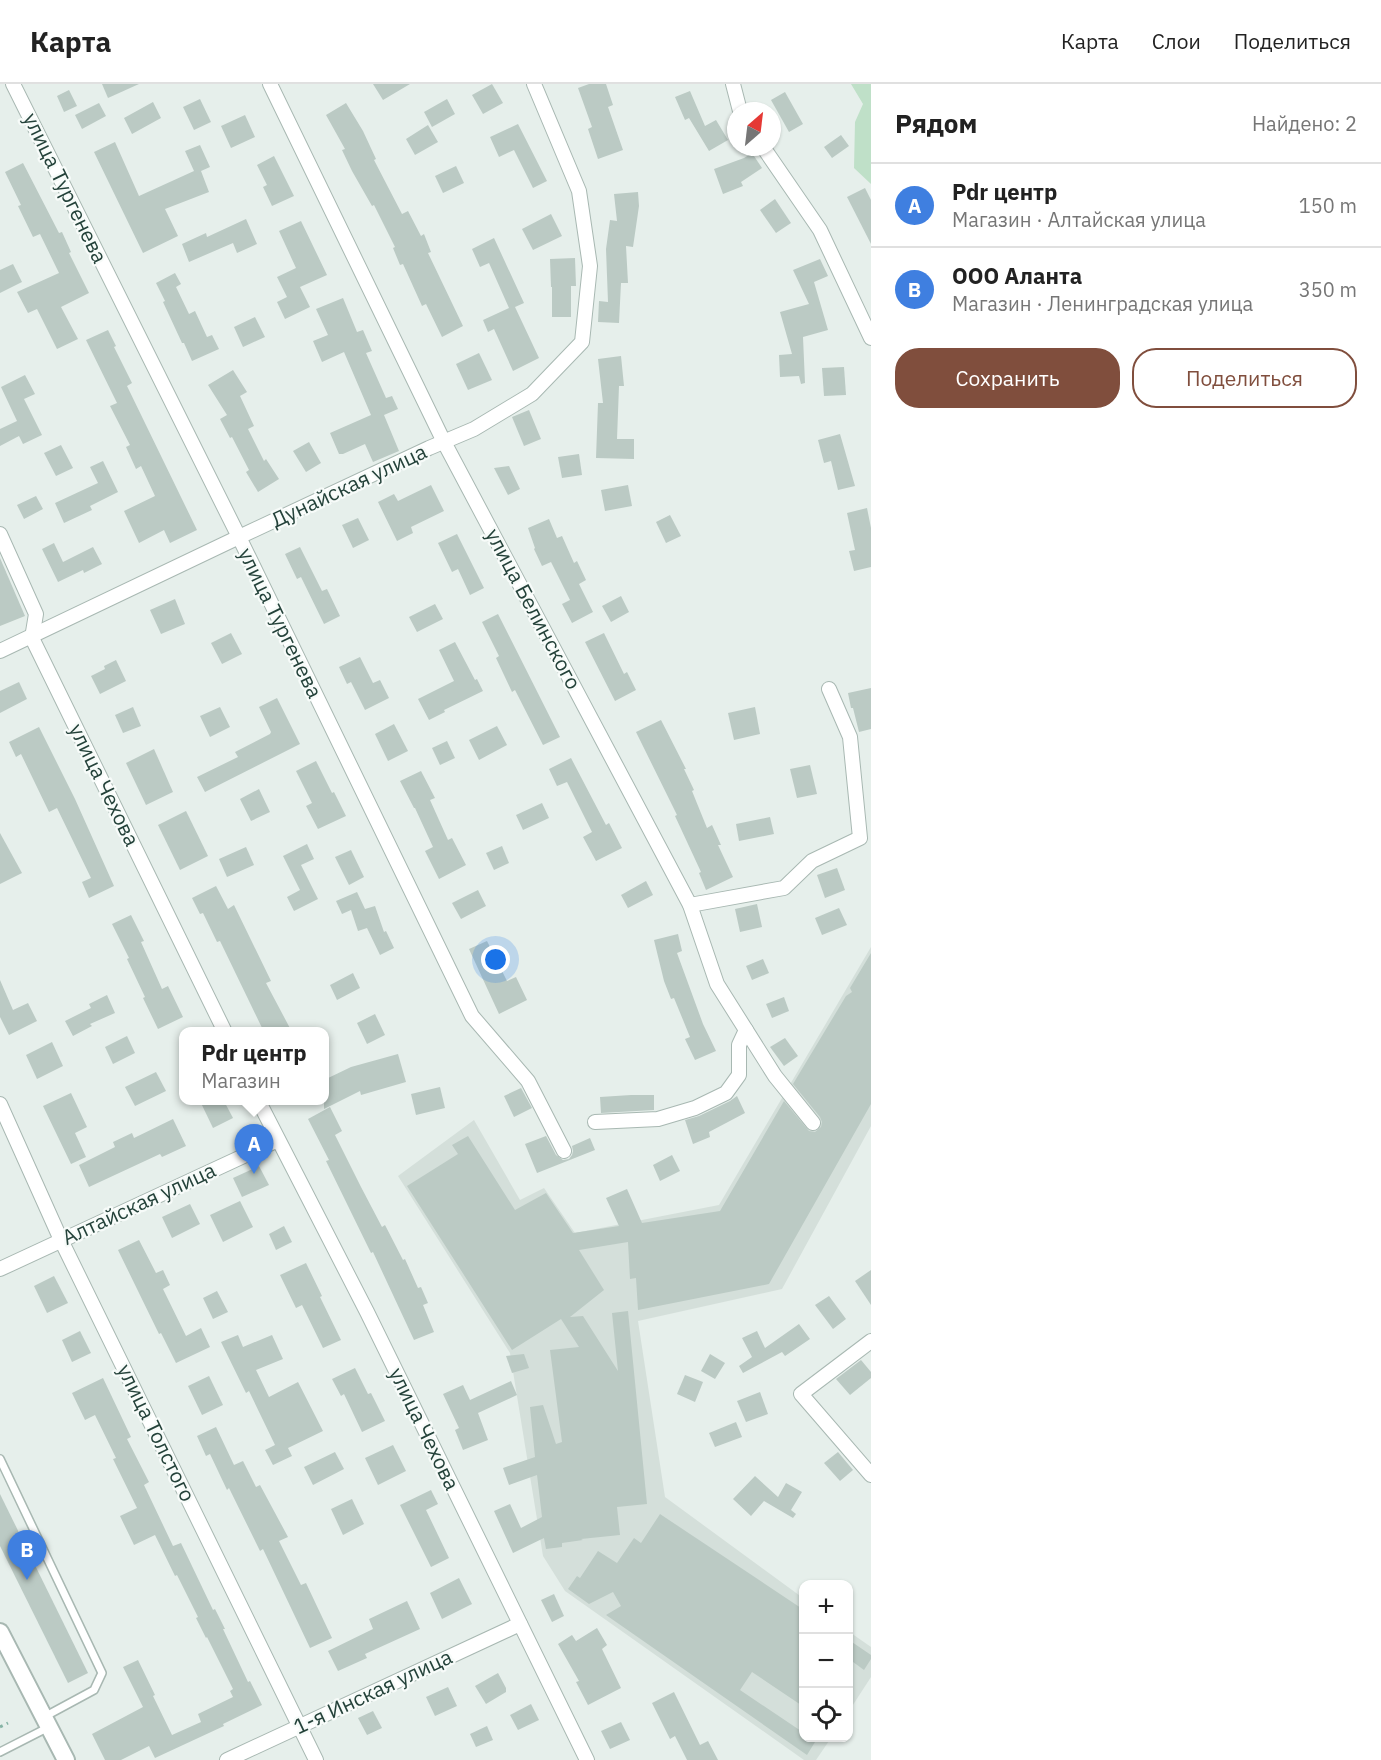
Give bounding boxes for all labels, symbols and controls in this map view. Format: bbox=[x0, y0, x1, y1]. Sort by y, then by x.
text: Карта bbox=[30, 23, 111, 60]
text: Карта bbox=[1061, 27, 1119, 55]
text: Слои bbox=[1152, 27, 1201, 55]
text: Поделиться bbox=[1234, 27, 1351, 55]
north arrow bbox=[727, 102, 781, 156]
text: Рядом bbox=[895, 106, 977, 140]
street label: улица Тургенева bbox=[17, 108, 114, 267]
text: Найдено: 2 bbox=[1252, 110, 1357, 137]
text: Pdr центр bbox=[952, 177, 1057, 206]
text: A bbox=[908, 192, 921, 219]
text: 150 m bbox=[1299, 192, 1357, 219]
text: Магазин · Алтайская улица bbox=[952, 206, 1206, 233]
text: ООО Аланта bbox=[952, 261, 1082, 290]
text: B bbox=[908, 276, 921, 303]
text: 350 m bbox=[1299, 276, 1357, 303]
text: Магазин · Ленинградская улица bbox=[952, 290, 1253, 317]
button: Сохранить bbox=[895, 348, 1120, 408]
button: Поделиться bbox=[1132, 348, 1357, 408]
street label: Дунайская улица bbox=[266, 437, 431, 533]
street label: улица Белинского bbox=[480, 523, 588, 694]
street label: улица Тургенева bbox=[232, 543, 329, 702]
street label: улица Чехова bbox=[63, 719, 147, 850]
your location bbox=[481, 945, 510, 974]
popup bbox=[179, 1027, 329, 1105]
text: Pdr центр bbox=[201, 1038, 307, 1067]
text: Магазин bbox=[201, 1067, 281, 1094]
pin: A bbox=[234, 1124, 274, 1174]
street label: Алтайская улица bbox=[57, 1155, 220, 1251]
street label: улица Толстого bbox=[111, 1359, 202, 1506]
street label: улица Чехова bbox=[383, 1363, 467, 1494]
pin: B bbox=[8, 1530, 46, 1580]
map controls bbox=[799, 1580, 853, 1742]
button: + bbox=[799, 1580, 853, 1634]
button: − bbox=[799, 1634, 853, 1688]
street label: 1-я Инская улица bbox=[289, 1642, 456, 1740]
button: locate bbox=[799, 1688, 853, 1742]

